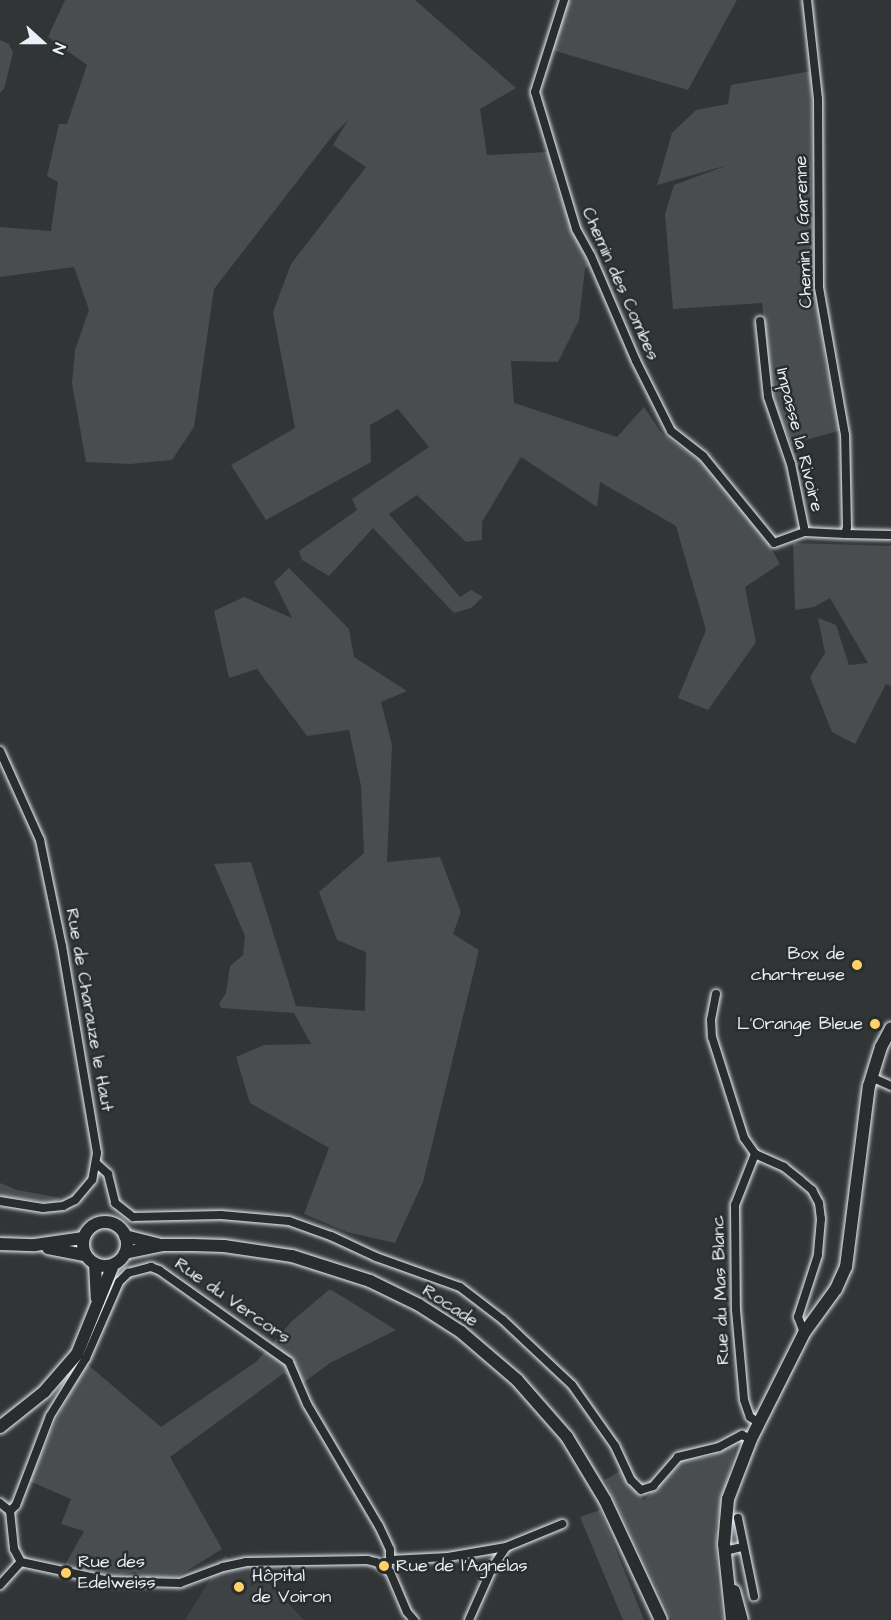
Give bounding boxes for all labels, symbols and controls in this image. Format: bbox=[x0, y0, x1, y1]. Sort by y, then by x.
north arrow bbox=[12, 12, 72, 72]
text: N bbox=[47, 40, 71, 57]
street label: Chemin la Garenne bbox=[791, 155, 817, 309]
street label: Chemin des Combes bbox=[577, 204, 663, 364]
street label: Impasse la Rivoire bbox=[771, 366, 827, 514]
street label: Rue de Charauze le Haut bbox=[60, 907, 118, 1113]
place label: Box de chartreuse bbox=[751, 944, 845, 986]
marker: Box de chartreuse bbox=[850, 958, 864, 972]
place label: L'Orange Bleue bbox=[737, 1013, 863, 1035]
marker: L'Orange Bleue bbox=[868, 1017, 882, 1031]
street label: Rue du Mas Blanc bbox=[708, 1215, 734, 1365]
street label: Rue du Vercors bbox=[170, 1253, 294, 1349]
street label: Rocade bbox=[418, 1280, 482, 1332]
place label: Rue des Edelweiss bbox=[78, 1552, 156, 1594]
place label: Rue de l'Agnelas bbox=[396, 1555, 527, 1577]
marker: Rue de l'Agnelas bbox=[377, 1559, 391, 1573]
marker: Rue des Edelweiss bbox=[59, 1566, 73, 1580]
place label: Hôpital de Voiron bbox=[252, 1566, 331, 1608]
marker: Hôpital de Voiron bbox=[230, 1578, 248, 1596]

